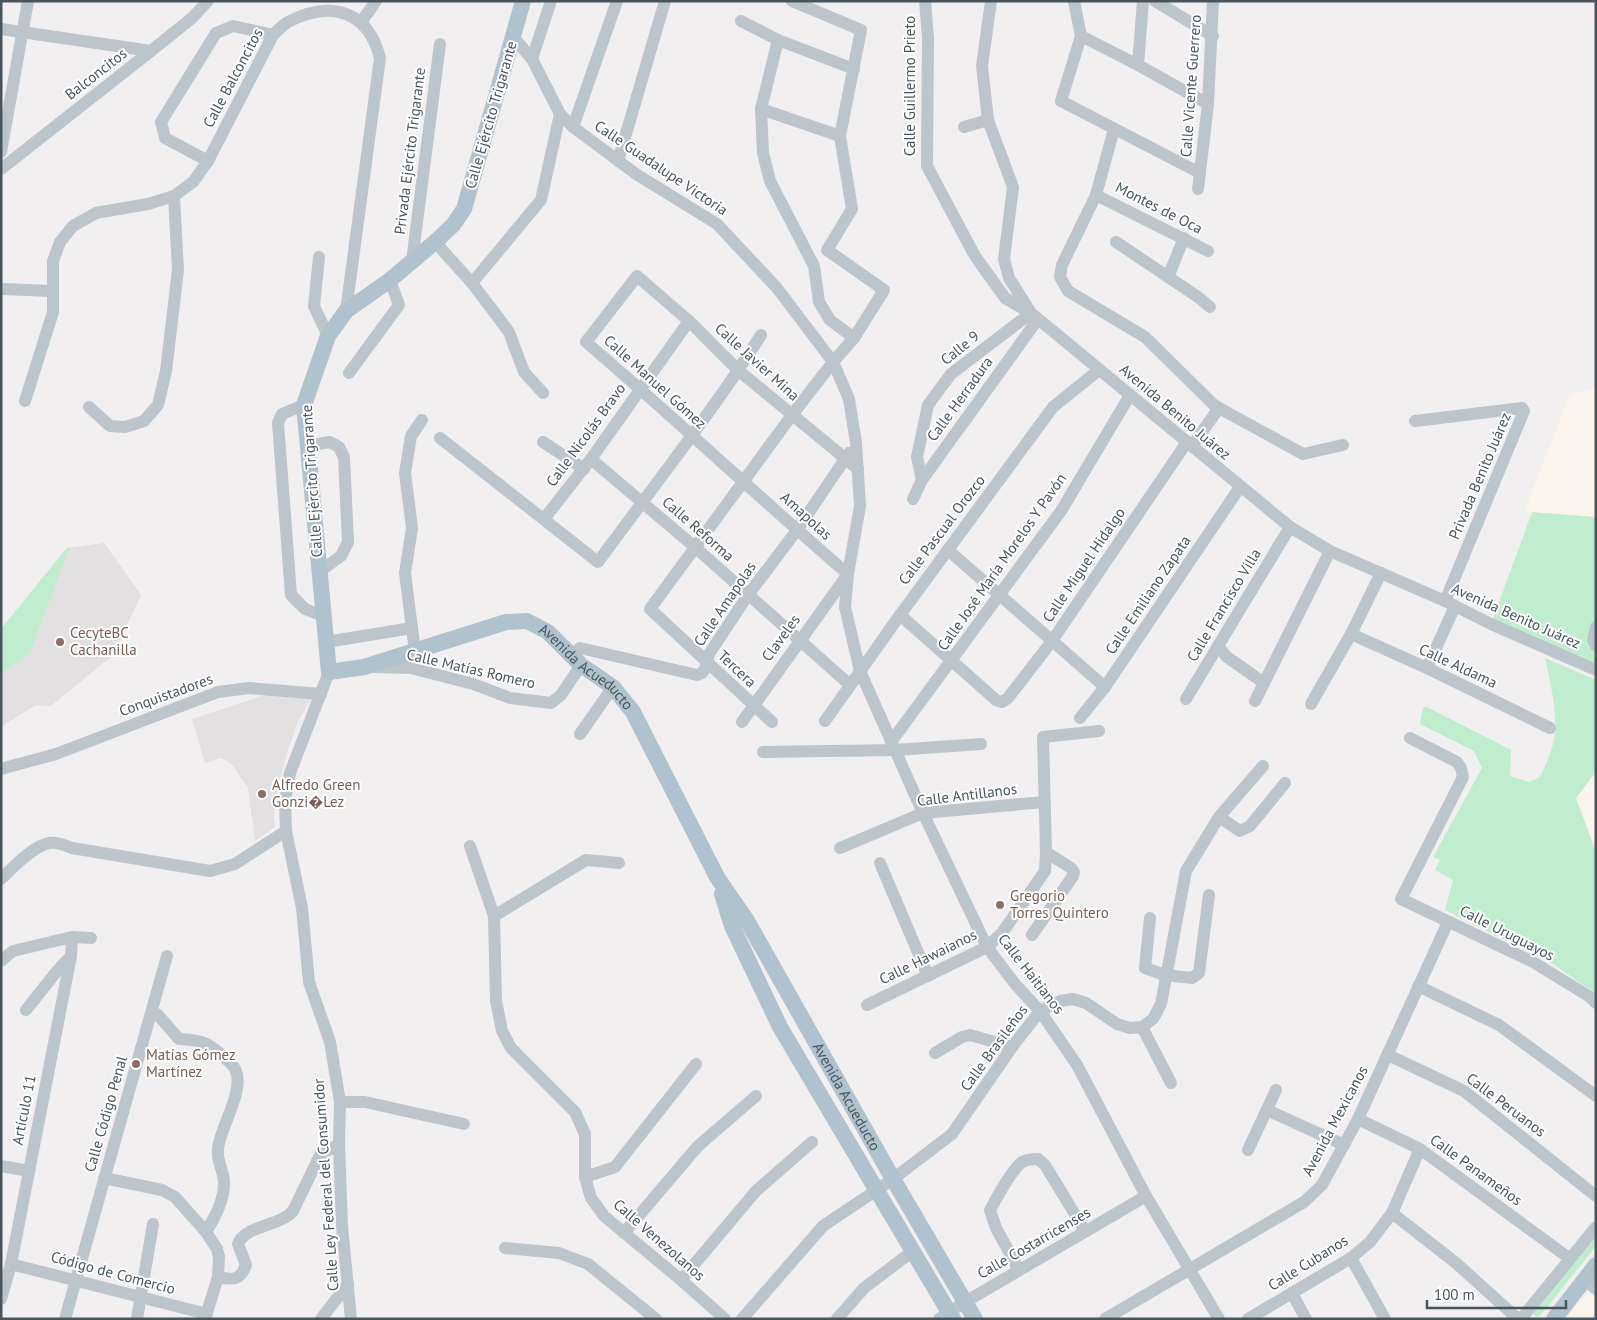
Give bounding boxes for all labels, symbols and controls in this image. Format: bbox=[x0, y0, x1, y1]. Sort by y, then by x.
street label: Calle Vicente Guerrero bbox=[1176, 14, 1205, 158]
street label: Calle Guillermo Prieto bbox=[900, 16, 919, 156]
street label: Calle Balconcitos bbox=[198, 25, 267, 131]
street label: Calle Ejército Trigarante bbox=[460, 39, 521, 191]
street label: Balconcitos bbox=[61, 44, 130, 104]
street label: Privada Ejército Trigarante bbox=[390, 66, 429, 235]
street label: Calle Guadalupe Victoria bbox=[591, 116, 732, 219]
street label: Montes de Oca bbox=[1113, 177, 1206, 238]
street label: Calle Javier Mina bbox=[711, 319, 804, 405]
street label: Calle 9 bbox=[936, 326, 983, 369]
street label: Calle Manuel Gómez bbox=[600, 331, 710, 433]
street label: Calle Herradura bbox=[922, 353, 997, 445]
street label: Avenida Benito Juárez bbox=[1116, 360, 1235, 464]
street label: Calle Nicolás Bravo bbox=[542, 379, 630, 490]
street label: Calle Ejército Trigarante bbox=[297, 404, 326, 558]
street label: Privada Benito Juárez bbox=[1444, 410, 1515, 542]
street label: Calle José María Morelos Y Pavón bbox=[933, 469, 1070, 654]
street label: Calle Pascual Orozco bbox=[894, 471, 989, 588]
street label: Amapolas bbox=[777, 488, 836, 544]
street label: Calle Reforma bbox=[658, 492, 738, 565]
street label: Calle Miguel Hidalgo bbox=[1038, 504, 1129, 626]
street label: Calle Emiliano Zapata bbox=[1101, 532, 1194, 658]
street label: Calle Francisco Villa bbox=[1182, 545, 1265, 665]
street label: Calle Amapolas bbox=[689, 558, 760, 650]
street label: Avenida Benito Juárez bbox=[1449, 579, 1584, 653]
street label: Claveles bbox=[757, 611, 804, 665]
street label: Avenida Acueducto bbox=[536, 619, 638, 714]
place label: CecyteBC Cachanilla bbox=[70, 623, 137, 659]
marker: CecyteBC Cachanilla bbox=[54, 636, 66, 648]
street label: Calle Aldama bbox=[1416, 639, 1500, 692]
street label: Calle Matías Romero bbox=[405, 644, 537, 693]
street label: Tercera bbox=[714, 646, 761, 691]
street label: Conquistadores bbox=[116, 669, 215, 720]
place label: Alfredo Green Gonzi�Lez bbox=[272, 775, 360, 811]
street label: Calle Antillanos bbox=[916, 779, 1018, 810]
marker: Alfredo Green Gonzi�Lez bbox=[256, 788, 268, 800]
place label: Gregorio Torres Quintero bbox=[1010, 886, 1109, 922]
marker: Gregorio Torres Quintero bbox=[994, 899, 1006, 911]
street label: Calle Uruguayos bbox=[1457, 901, 1558, 965]
street label: Calle Hawaianos bbox=[876, 925, 980, 988]
street label: Calle Haitianos bbox=[994, 930, 1069, 1018]
street label: Calle Brasileños bbox=[956, 1001, 1031, 1095]
street label: Avenida Acueducto bbox=[809, 1039, 885, 1154]
place label: Matías Gómez Martínez bbox=[146, 1045, 236, 1081]
street label: Calle Código Penal bbox=[80, 1053, 131, 1174]
marker: Matías Gómez Martínez bbox=[130, 1058, 142, 1070]
street label: Avenida Mexicanos bbox=[1297, 1062, 1372, 1179]
street label: Calle Peruanos bbox=[1463, 1068, 1550, 1141]
street label: Artículo 11 bbox=[7, 1073, 40, 1147]
street label: Calle Ley Federal del Consumidor bbox=[309, 1078, 342, 1292]
street label: Calle Panameños bbox=[1426, 1130, 1526, 1209]
street label: Calle Venezolanos bbox=[610, 1195, 709, 1285]
street label: Calle Costarricenses bbox=[974, 1202, 1094, 1283]
street label: Calle Cubanos bbox=[1264, 1231, 1351, 1295]
street label: Código de Comercio bbox=[49, 1247, 177, 1298]
scale bar bbox=[1427, 1278, 1566, 1310]
text: 100 m bbox=[1434, 1285, 1475, 1304]

